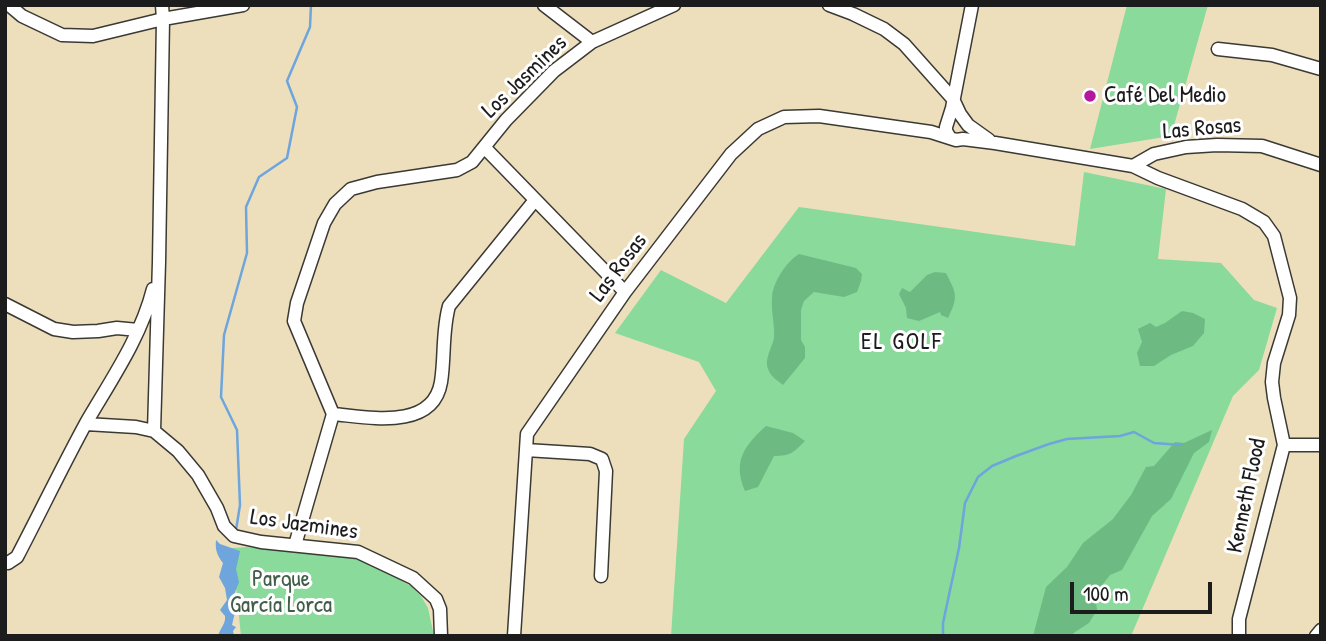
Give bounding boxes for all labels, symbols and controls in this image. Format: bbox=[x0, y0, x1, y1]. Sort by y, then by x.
street label: Los Jasmines bbox=[477, 30, 573, 124]
place label: Café Del Medio bbox=[1104, 82, 1226, 110]
marker: Café Del Medio bbox=[1082, 88, 1098, 104]
street label: Las Rosas bbox=[1162, 112, 1242, 146]
street label: Las Rosas bbox=[584, 228, 654, 308]
district label: EL GOLF bbox=[862, 329, 942, 357]
street label: Kenneth Flood bbox=[1221, 436, 1273, 556]
street label: Los Jazmines bbox=[248, 504, 360, 546]
park label: Parque García Lorca bbox=[230, 566, 332, 620]
scale bar bbox=[1074, 568, 1216, 612]
text: 100 m bbox=[1083, 579, 1129, 608]

